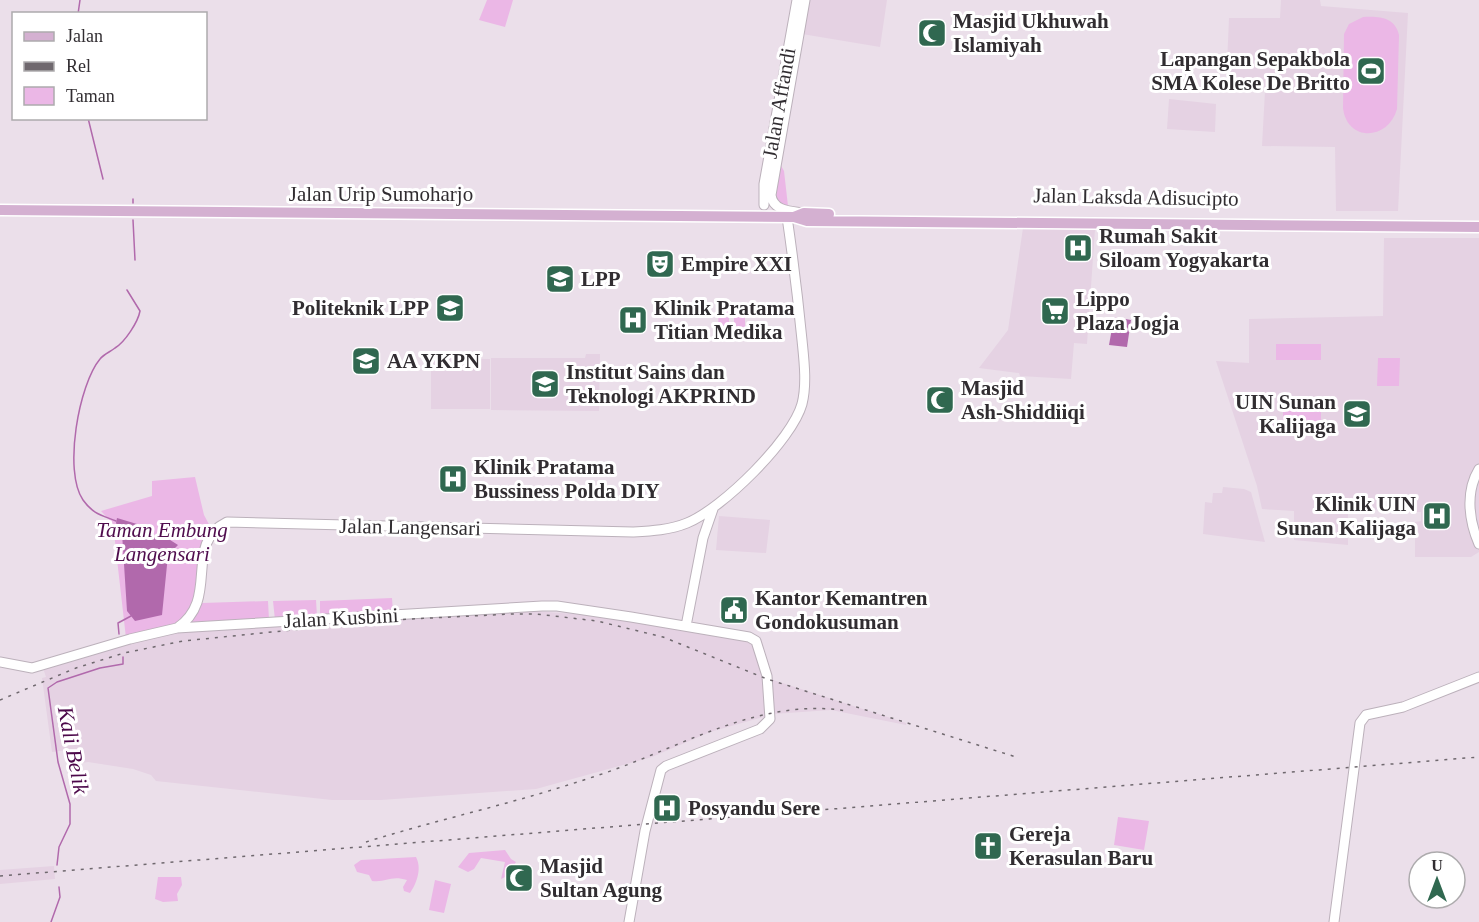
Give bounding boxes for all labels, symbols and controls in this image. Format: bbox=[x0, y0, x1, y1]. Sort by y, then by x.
place label: Masjid Ukhuwah Islamiyah bbox=[953, 9, 1109, 57]
legend bbox=[12, 12, 207, 120]
mosque icon: Masjid Ukhuwah Islamiyah bbox=[916, 17, 948, 49]
text: Jalan bbox=[66, 26, 103, 46]
street label: Jalan Affandi bbox=[757, 46, 801, 160]
place label: Lapangan Sepakbola SMA Kolese De Britto bbox=[1151, 47, 1350, 95]
sports icon: Lapangan Sepakbola SMA Kolese De Britto bbox=[1355, 55, 1387, 87]
text: Rel bbox=[66, 56, 91, 76]
text: Taman bbox=[66, 86, 115, 106]
street label: Jalan Urip Sumoharjo bbox=[289, 182, 473, 206]
street label: Jalan Laksda Adisucipto bbox=[1033, 183, 1239, 211]
place label: Rumah Sakit Siloam Yogyakarta bbox=[1099, 224, 1270, 272]
hospital icon: Rumah Sakit Siloam Yogyakarta bbox=[1062, 232, 1094, 264]
theatre icon: Empire XXI bbox=[644, 248, 676, 280]
place label: Empire XXI bbox=[681, 252, 792, 276]
school or university icon: LPP bbox=[544, 263, 576, 295]
place label: LPP bbox=[581, 267, 621, 291]
place label: Lippo Plaza Jogja bbox=[1076, 287, 1180, 335]
school or university icon: Politeknik LPP bbox=[434, 292, 466, 324]
supermarket icon: Lippo Plaza Jogja bbox=[1039, 295, 1071, 327]
place label: Politeknik LPP bbox=[292, 296, 429, 320]
place label: Klinik Pratama Titian Medika bbox=[654, 296, 795, 344]
hospital icon: Klinik Pratama Titian Medika bbox=[617, 304, 649, 336]
school or university icon: AA YKPN bbox=[350, 345, 382, 377]
place label: AA YKPN bbox=[387, 349, 480, 373]
place label: Institut Sains dan Teknologi AKPRIND bbox=[566, 360, 756, 408]
school or university icon: Institut Sains dan Teknologi AKPRIND bbox=[529, 368, 561, 400]
place label: Masjid Ash-Shiddiiqi bbox=[961, 376, 1085, 424]
mosque icon: Masjid Ash-Shiddiiqi bbox=[924, 384, 956, 416]
place label: UIN Sunan Kalijaga bbox=[1235, 390, 1336, 438]
school or university icon: UIN Sunan Kalijaga bbox=[1341, 398, 1373, 430]
place label: Klinik Pratama Bussiness Polda DIY bbox=[474, 455, 660, 503]
hospital icon: Klinik Pratama Bussiness Polda DIY bbox=[437, 463, 469, 495]
place label: Klinik UIN Sunan Kalijaga bbox=[1277, 492, 1416, 540]
hospital icon: Klinik UIN Sunan Kalijaga bbox=[1421, 500, 1453, 532]
street label: Jalan Langensari bbox=[339, 514, 481, 540]
park label: Taman Embung Langensari bbox=[96, 518, 228, 566]
place label: Kantor Kemantren Gondokusuman bbox=[755, 586, 928, 634]
public building icon: Kantor Kemantren Gondokusuman bbox=[718, 594, 750, 626]
street label: Jalan Kusbini bbox=[283, 603, 399, 633]
water label: Kali Belik bbox=[53, 703, 94, 797]
hospital icon: Posyandu Sere bbox=[651, 792, 683, 824]
place label: Posyandu Sere bbox=[688, 796, 820, 820]
place label: Gereja Kerasulan Baru bbox=[1009, 822, 1153, 870]
church icon: Gereja Kerasulan Baru bbox=[972, 830, 1004, 862]
north arrow bbox=[1407, 850, 1467, 910]
place label: Masjid Sultan Agung bbox=[540, 854, 662, 902]
text: U bbox=[1431, 857, 1443, 874]
mosque icon: Masjid Sultan Agung bbox=[503, 862, 535, 894]

